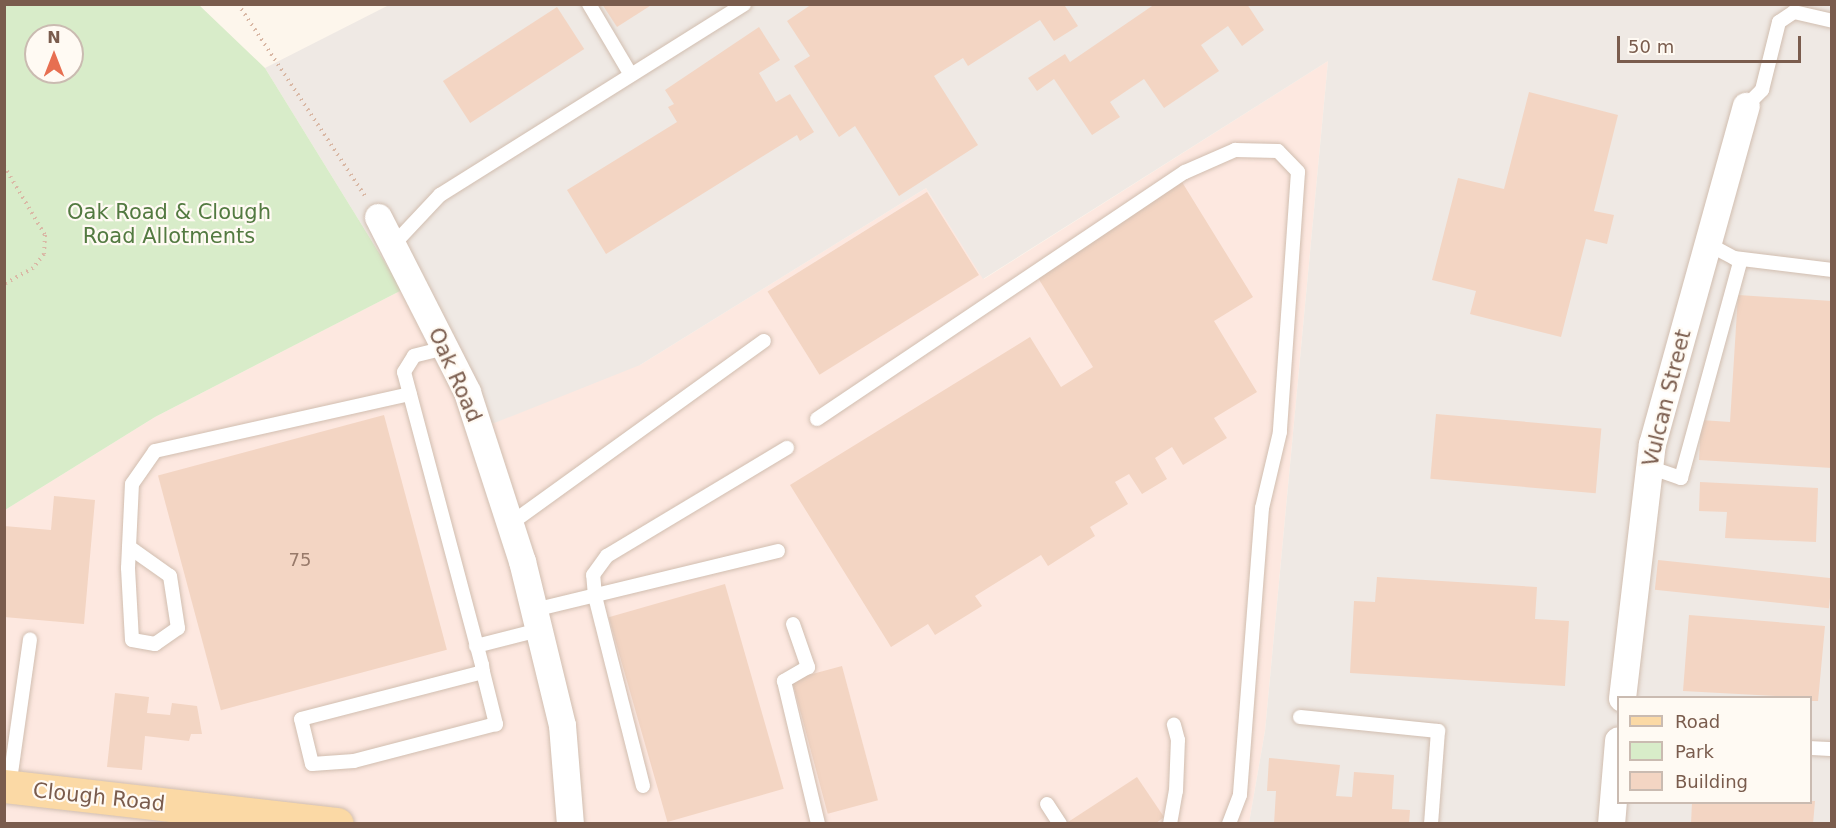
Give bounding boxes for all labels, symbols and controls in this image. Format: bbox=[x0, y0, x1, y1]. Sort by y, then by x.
north arrow bbox=[24, 24, 84, 84]
scale bar bbox=[1620, 24, 1804, 62]
text: N bbox=[47, 28, 61, 47]
text: 50 m bbox=[1628, 36, 1674, 57]
park label: Oak Road & Clough Road Allotments bbox=[67, 199, 271, 249]
street label: Oak Road bbox=[423, 324, 487, 426]
street label: Vulcan Street bbox=[1638, 327, 1696, 469]
house number: 75 bbox=[289, 549, 311, 571]
legend bbox=[1617, 696, 1812, 804]
text: Road bbox=[1675, 711, 1720, 732]
text: Park bbox=[1675, 741, 1714, 762]
text: Building bbox=[1675, 771, 1748, 792]
street label: Clough Road bbox=[32, 778, 166, 816]

